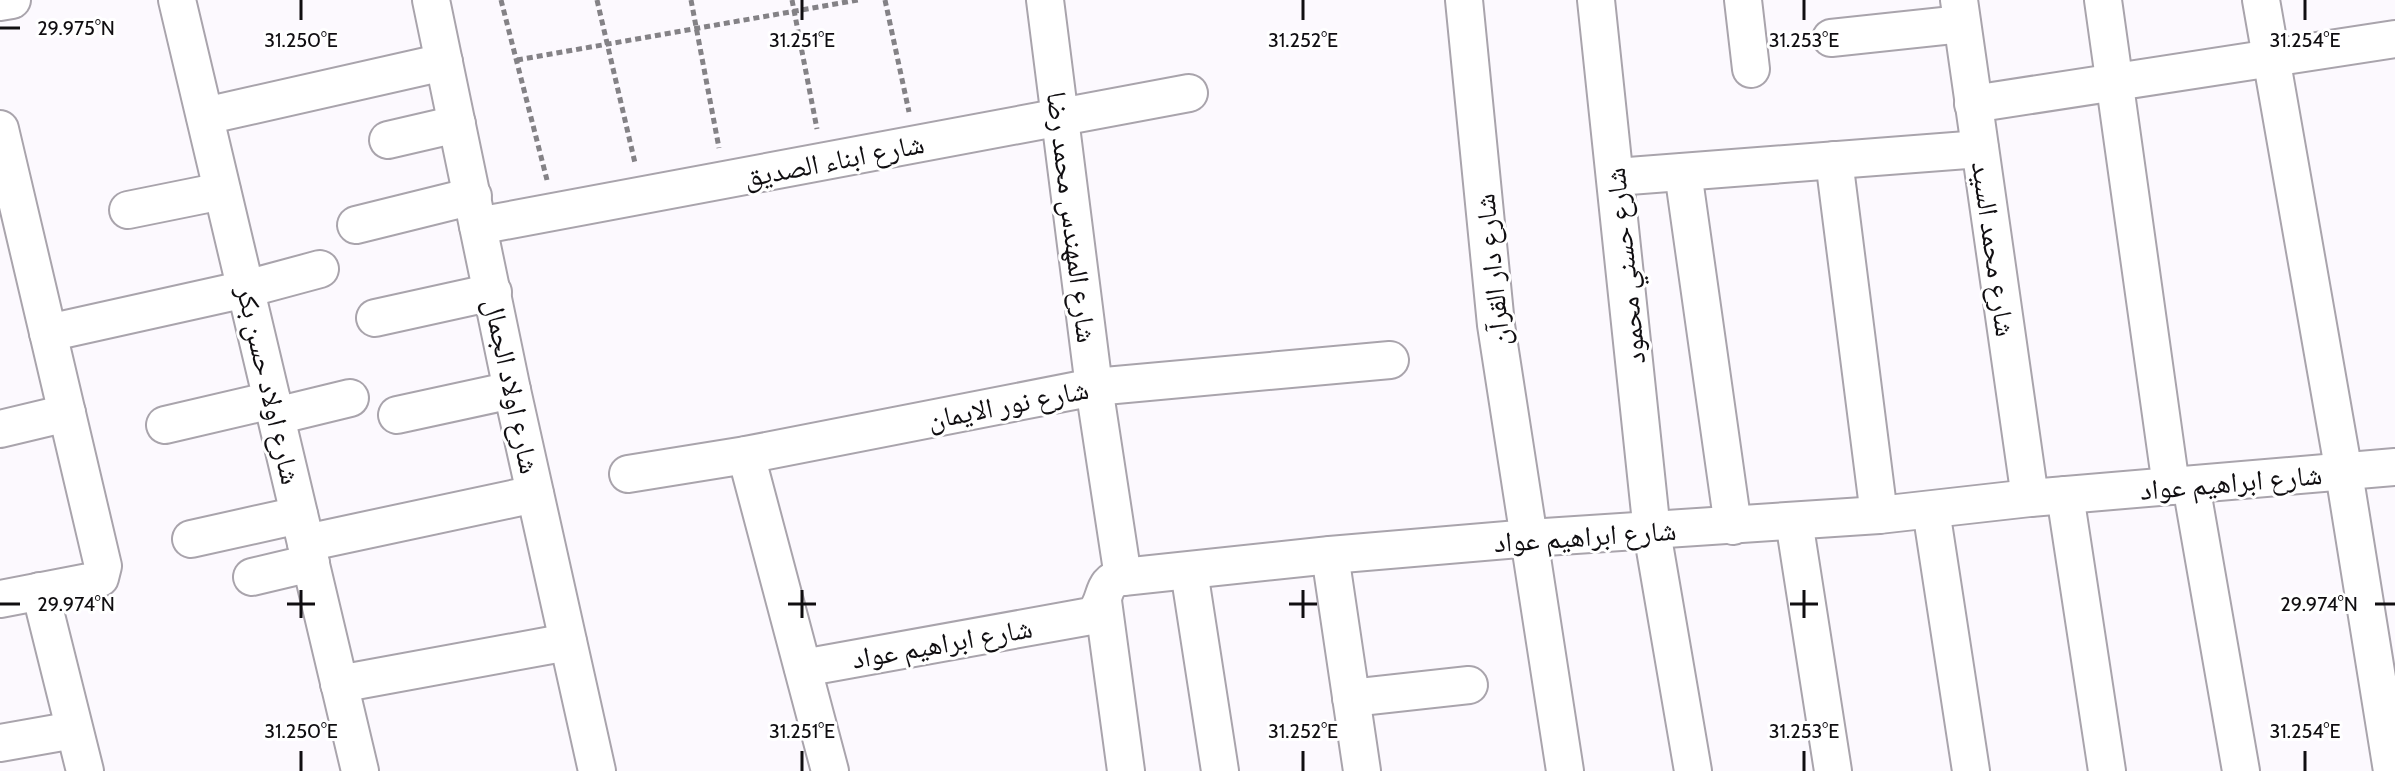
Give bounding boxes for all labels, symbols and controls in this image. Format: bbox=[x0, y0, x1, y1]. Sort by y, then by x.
text: 29.975°N bbox=[37, 16, 115, 40]
text: 31.250°E bbox=[264, 28, 338, 52]
text: 31.251°E bbox=[769, 28, 835, 52]
text: 31.252°E bbox=[1268, 28, 1338, 52]
text: 31.253°E bbox=[1769, 28, 1839, 52]
text: 31.254°E bbox=[2269, 28, 2341, 52]
street label: شارع المهندس محمد رضا bbox=[1039, 89, 1104, 345]
street label: شارع ابناء الصديق bbox=[741, 126, 927, 195]
street label: شارع محمد السيد bbox=[1964, 159, 2023, 339]
street label: شارع حسني محمود bbox=[1598, 165, 1658, 366]
street label: شارع دار القرآن bbox=[1467, 192, 1518, 348]
street label: شارع اولاد حسن بكر bbox=[228, 281, 308, 488]
street label: شارع اولاد الجمال bbox=[476, 295, 547, 477]
street label: شارع نور الايمان bbox=[925, 372, 1092, 437]
street label: شارع ابراهيم عواد bbox=[2138, 457, 2324, 509]
street label: شارع ابراهيم عواد bbox=[1493, 513, 1677, 561]
text: 29.974°N bbox=[37, 592, 115, 616]
text: 29.974°N bbox=[2280, 592, 2358, 616]
street label: شارع ابراهيم عواد bbox=[849, 610, 1035, 678]
text: 31.250°E bbox=[264, 719, 338, 743]
text: 31.251°E bbox=[769, 719, 835, 743]
text: 31.252°E bbox=[1268, 719, 1338, 743]
text: 31.253°E bbox=[1769, 719, 1839, 743]
text: 31.254°E bbox=[2269, 719, 2341, 743]

